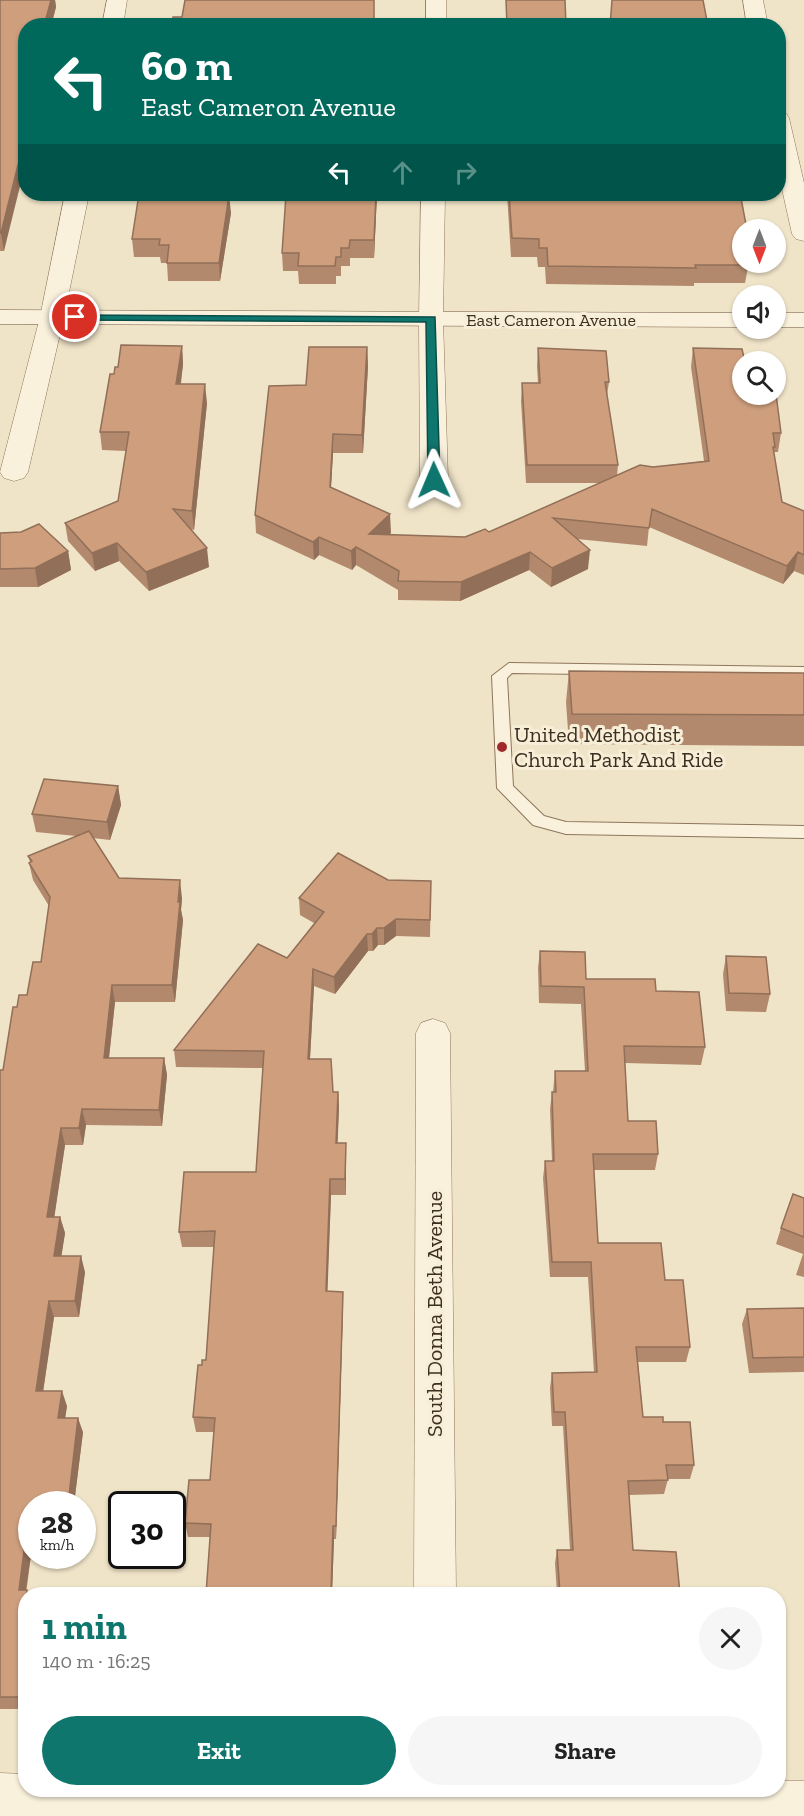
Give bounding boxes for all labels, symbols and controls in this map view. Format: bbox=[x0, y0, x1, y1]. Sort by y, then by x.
text: 60 m bbox=[141, 40, 232, 91]
icon: left bbox=[42, 42, 120, 120]
text: East Cameron Avenue bbox=[141, 91, 396, 123]
icon: left bbox=[323, 156, 356, 189]
icon: ahead bbox=[386, 156, 419, 189]
icon: right bbox=[449, 156, 482, 189]
north arrow bbox=[732, 219, 786, 273]
map controls bbox=[732, 219, 786, 405]
button: sound bbox=[732, 285, 786, 339]
pin bbox=[49, 291, 100, 342]
icon: arrive bbox=[58, 300, 91, 333]
street label: East Cameron Avenue bbox=[466, 309, 636, 331]
button: search bbox=[732, 351, 786, 405]
position arrow bbox=[402, 448, 466, 512]
place label: United Methodist Church Park And Ride bbox=[514, 721, 723, 773]
marker: United Methodist Church Park And Ride bbox=[495, 740, 509, 754]
street label: South Donna Beth Avenue bbox=[421, 1191, 448, 1437]
speed limit sign: 30 bbox=[108, 1491, 186, 1569]
text: 28 bbox=[41, 1505, 73, 1541]
text: km/h bbox=[40, 1536, 74, 1554]
text: 1 min bbox=[42, 1605, 127, 1648]
button: close bbox=[699, 1607, 762, 1670]
text: 140 m · 16:25 bbox=[42, 1649, 151, 1673]
button: Exit bbox=[42, 1716, 396, 1785]
button: Share bbox=[408, 1716, 762, 1785]

